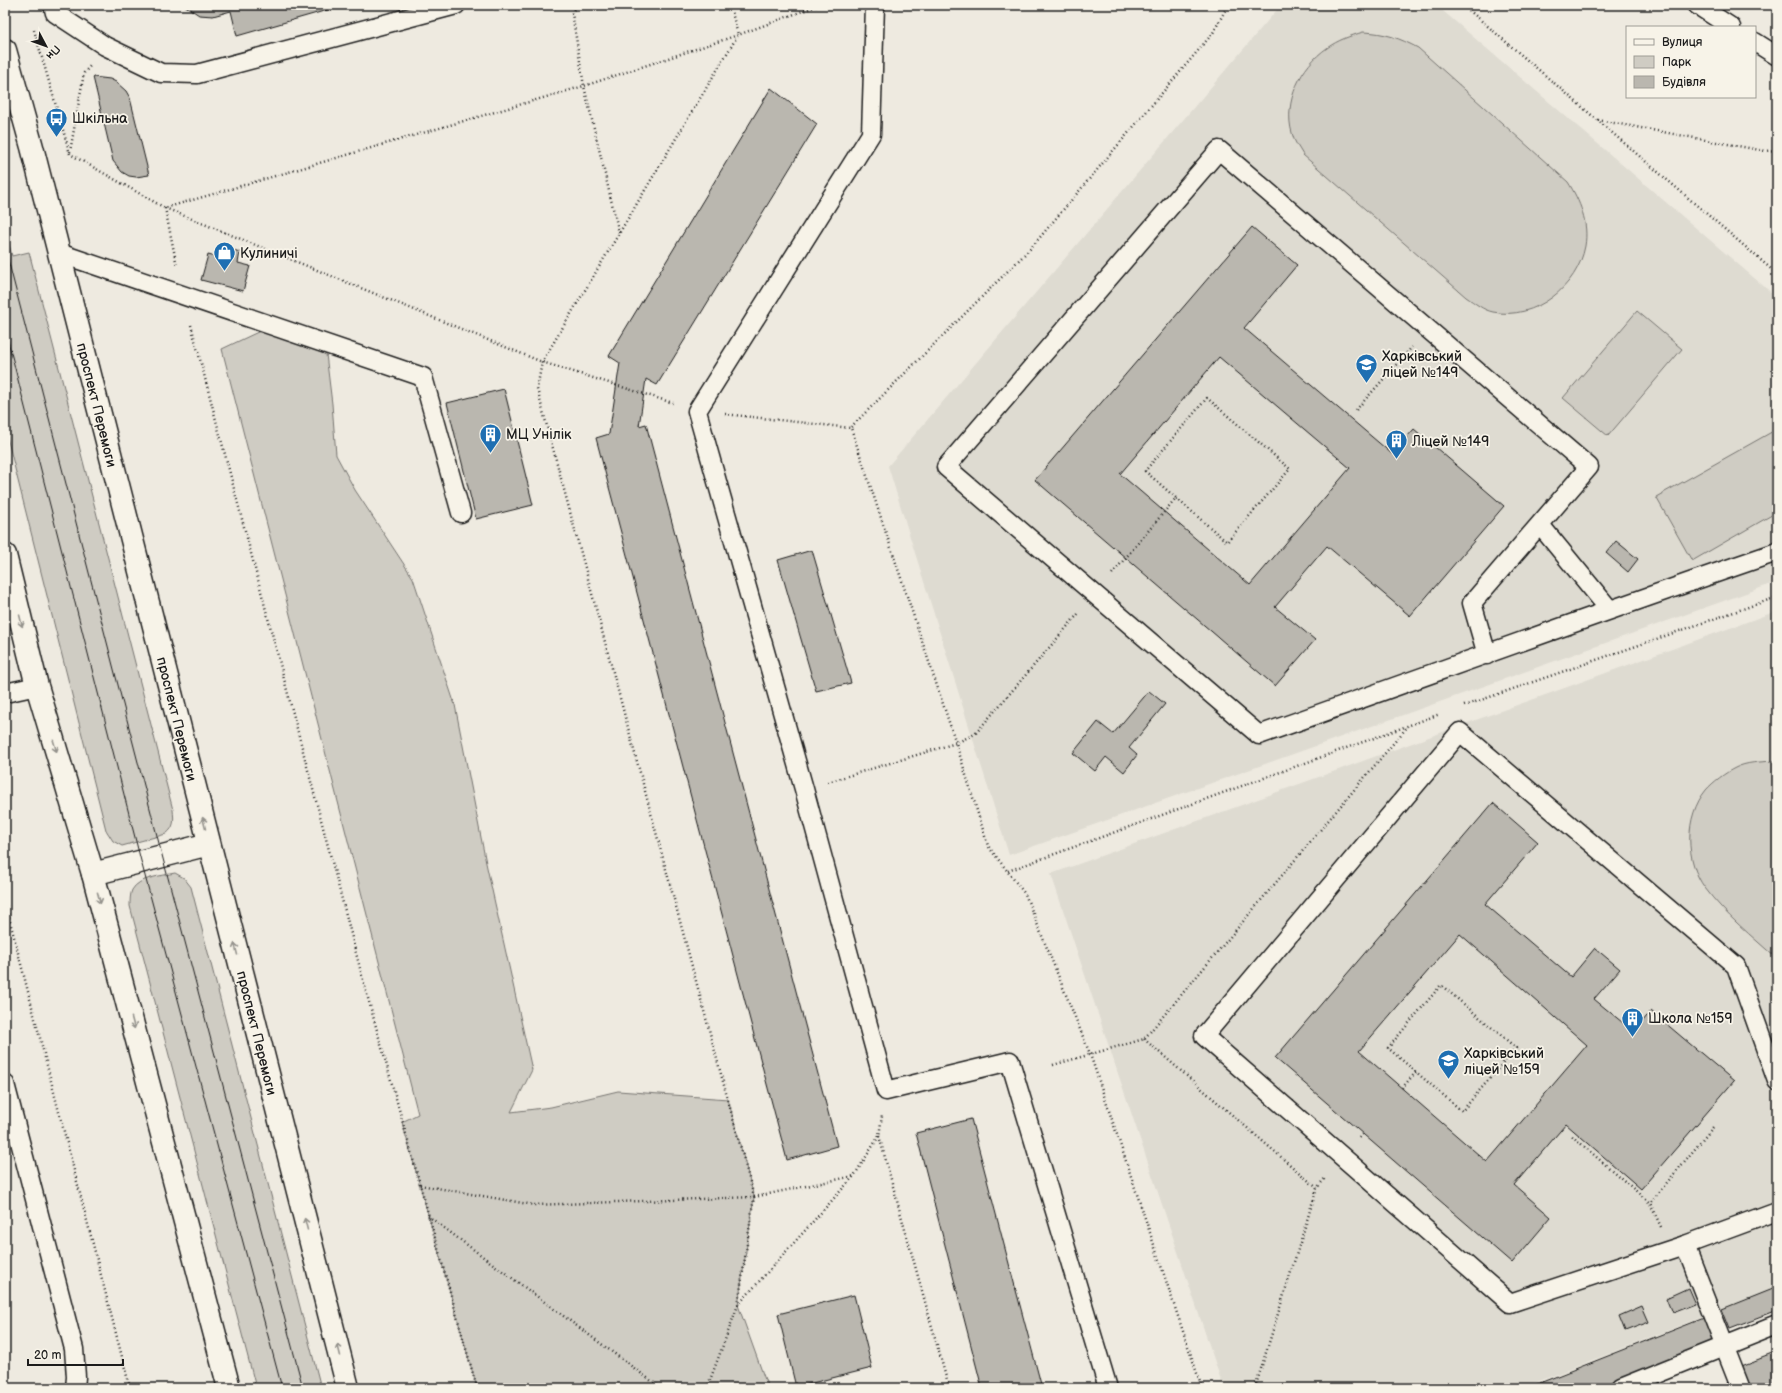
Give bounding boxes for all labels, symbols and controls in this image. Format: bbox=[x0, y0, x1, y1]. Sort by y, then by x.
north arrow bbox=[26, 26, 66, 66]
legend bbox=[1626, 26, 1756, 98]
text: Вулиця bbox=[1662, 35, 1703, 50]
text: Пн bbox=[43, 42, 63, 62]
text: Парк bbox=[1662, 55, 1692, 70]
text: Будівля bbox=[1662, 75, 1706, 90]
bus stop icon: Шкільна bbox=[44, 105, 70, 138]
place label: Шкільна bbox=[72, 110, 128, 127]
shop icon: Кулиничі bbox=[212, 240, 238, 273]
place label: Кулиничі bbox=[240, 245, 298, 262]
street label: проспект Перемоги bbox=[73, 341, 120, 469]
place label: Харківський ліцей №149 bbox=[1382, 348, 1462, 381]
school or university icon: Харківський ліцей №149 bbox=[1354, 351, 1380, 384]
building icon: МЦ Унілік bbox=[477, 421, 503, 454]
place label: МЦ Унілік bbox=[506, 426, 572, 443]
building icon: Ліцей №149 bbox=[1384, 428, 1410, 461]
place label: Ліцей №149 bbox=[1411, 433, 1489, 450]
one-way arrow bbox=[17, 614, 25, 627]
street label: проспект Перемоги bbox=[153, 655, 200, 783]
one-way arrow bbox=[52, 739, 59, 752]
one-way arrow bbox=[199, 817, 207, 830]
one-way arrow bbox=[96, 891, 104, 904]
one-way arrow bbox=[232, 943, 239, 956]
street label: проспект Перемоги bbox=[233, 969, 280, 1097]
building icon: Школа №159 bbox=[1619, 1005, 1645, 1038]
place label: Школа №159 bbox=[1648, 1010, 1733, 1027]
one-way arrow bbox=[129, 1016, 137, 1029]
place label: Харківський ліцей №159 bbox=[1464, 1045, 1544, 1078]
school or university icon: Харківський ліцей №159 bbox=[1436, 1048, 1462, 1081]
one-way arrow bbox=[302, 1218, 310, 1231]
scale bar bbox=[28, 1341, 123, 1367]
one-way arrow bbox=[334, 1344, 342, 1357]
text: 20 m bbox=[34, 1348, 61, 1363]

